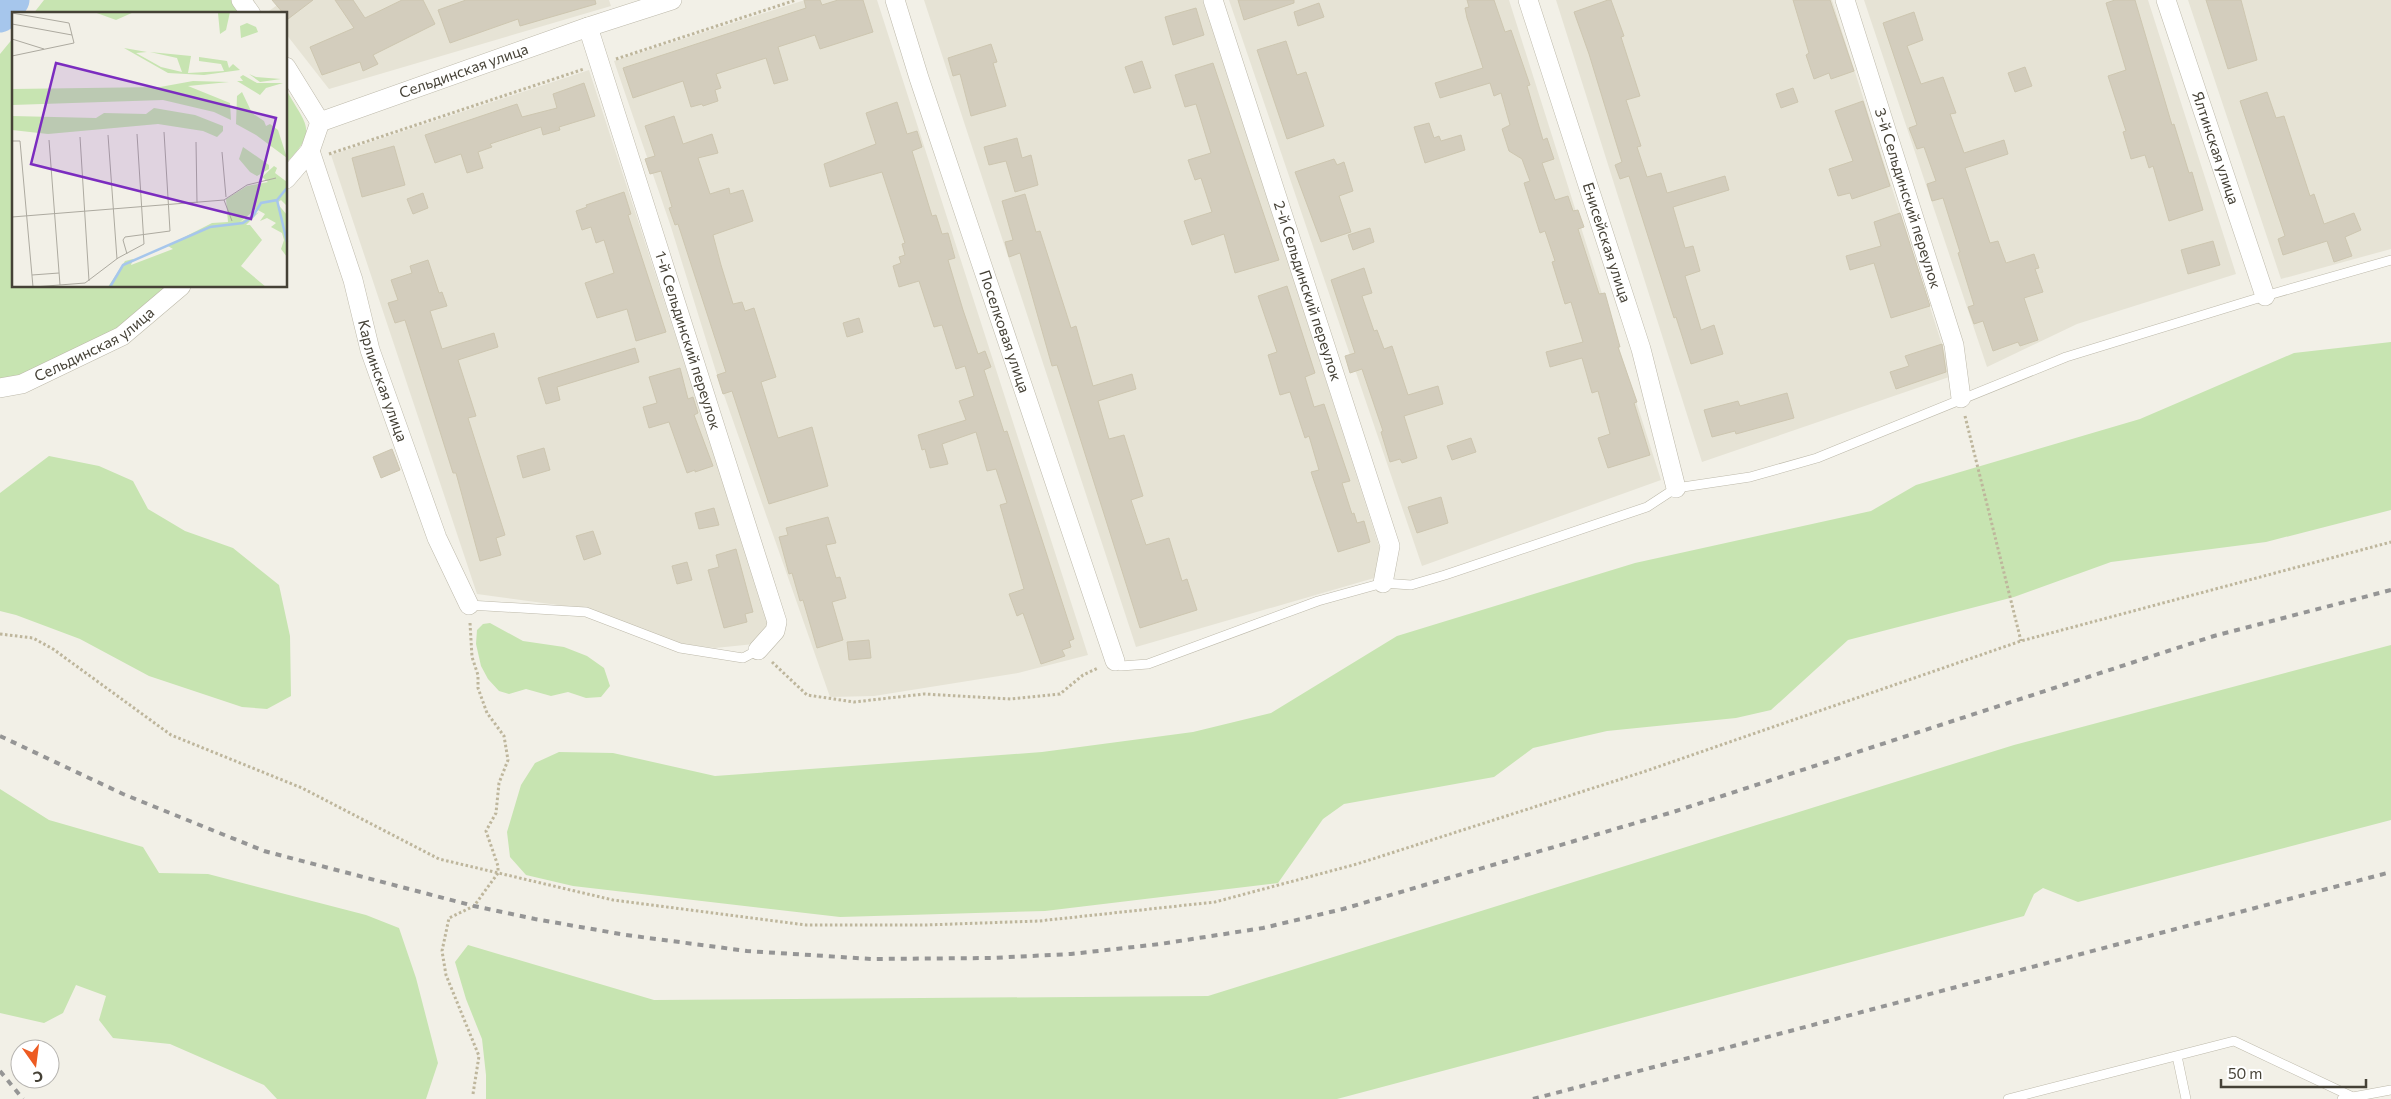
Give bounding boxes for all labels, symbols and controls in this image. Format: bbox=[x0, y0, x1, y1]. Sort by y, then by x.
inset map bbox=[12, 12, 288, 288]
street label: Сельдинская улица bbox=[396, 39, 530, 101]
street label: Ялтинская улица bbox=[2189, 89, 2244, 206]
street label: 3-й Сельдинский переулок bbox=[1872, 105, 1946, 291]
street label: Енисейская улица bbox=[1580, 180, 1635, 305]
street label: 2-й Сельдинский переулок bbox=[1271, 198, 1346, 383]
street label: 1-й Сельдинский переулок bbox=[652, 249, 725, 432]
street label: Поселковая улица bbox=[976, 267, 1034, 395]
street label: Сельдинская улица bbox=[31, 303, 157, 385]
street label: Карлинская улица bbox=[355, 318, 412, 444]
north arrow bbox=[10, 1039, 60, 1089]
scale bar bbox=[2221, 1056, 2366, 1088]
text: 50 m bbox=[2228, 1064, 2262, 1082]
text: С bbox=[32, 1068, 45, 1087]

